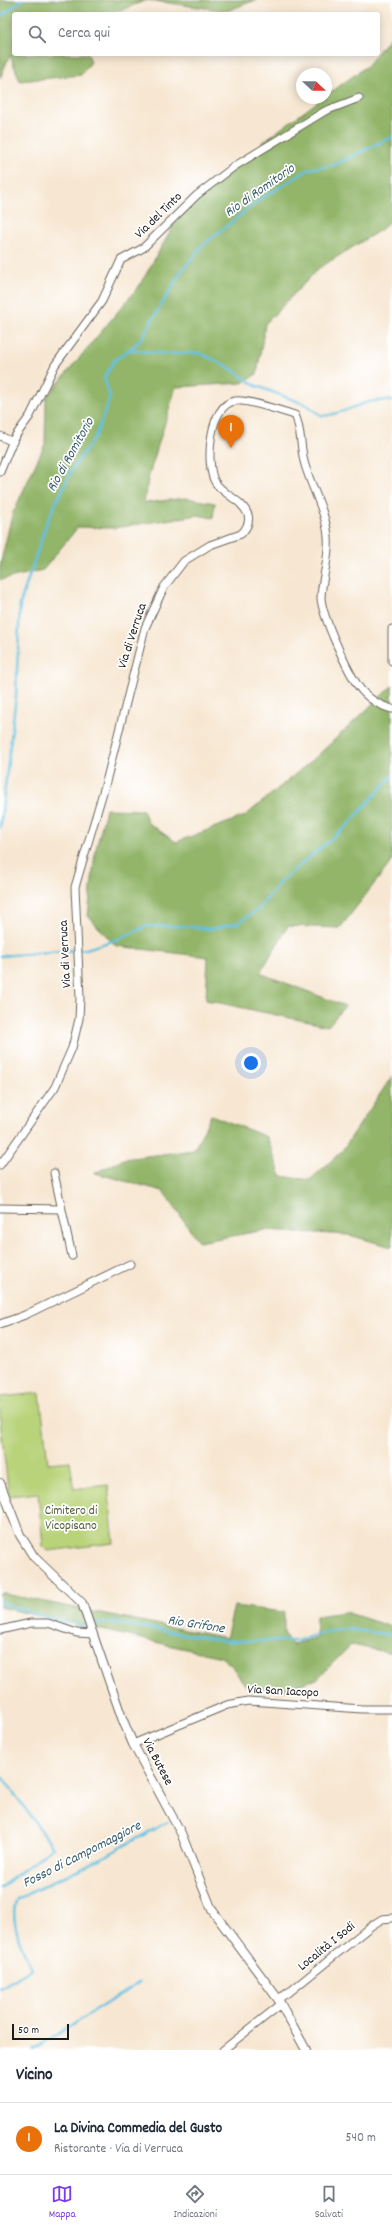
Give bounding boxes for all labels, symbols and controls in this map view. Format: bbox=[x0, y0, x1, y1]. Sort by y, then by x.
search box bbox=[12, 12, 380, 56]
icon: search bbox=[26, 23, 48, 45]
text: Cerca qui bbox=[58, 23, 110, 45]
north arrow bbox=[296, 68, 332, 104]
water label: Rio di Romitorio bbox=[221, 159, 300, 223]
street label: Via del Tinto bbox=[131, 188, 187, 244]
water label: Rio di Romitorio bbox=[42, 414, 100, 496]
pin: 1 bbox=[218, 415, 244, 448]
street label: Via di Verruca bbox=[114, 600, 153, 671]
street label: Via di Verruca bbox=[55, 919, 77, 988]
your location bbox=[241, 1053, 261, 1073]
park label: Cimitero di Vicopisano bbox=[45, 1502, 98, 1536]
water label: Rio Grifone bbox=[166, 1611, 227, 1639]
street label: Via San Iacopo bbox=[247, 1681, 319, 1703]
street label: Via Butese bbox=[137, 1735, 178, 1789]
water label: Fosso di Campomaggiore bbox=[19, 1816, 145, 1894]
street label: Località I Sodi bbox=[294, 1917, 360, 1976]
scale bar bbox=[12, 2022, 69, 2041]
text: 50 m bbox=[18, 2023, 39, 2039]
text: Vicino bbox=[16, 2064, 53, 2088]
text: La Divina Commedia del Gusto bbox=[54, 2118, 222, 2140]
text: 1 bbox=[28, 2129, 30, 2148]
text: 540 m bbox=[346, 2129, 376, 2148]
text: Ristorante · Via di Verruca bbox=[54, 2140, 183, 2159]
tab: Mappa bbox=[49, 2183, 76, 2223]
tab: Indicazioni bbox=[174, 2183, 217, 2223]
tab: Salvati bbox=[315, 2183, 343, 2223]

